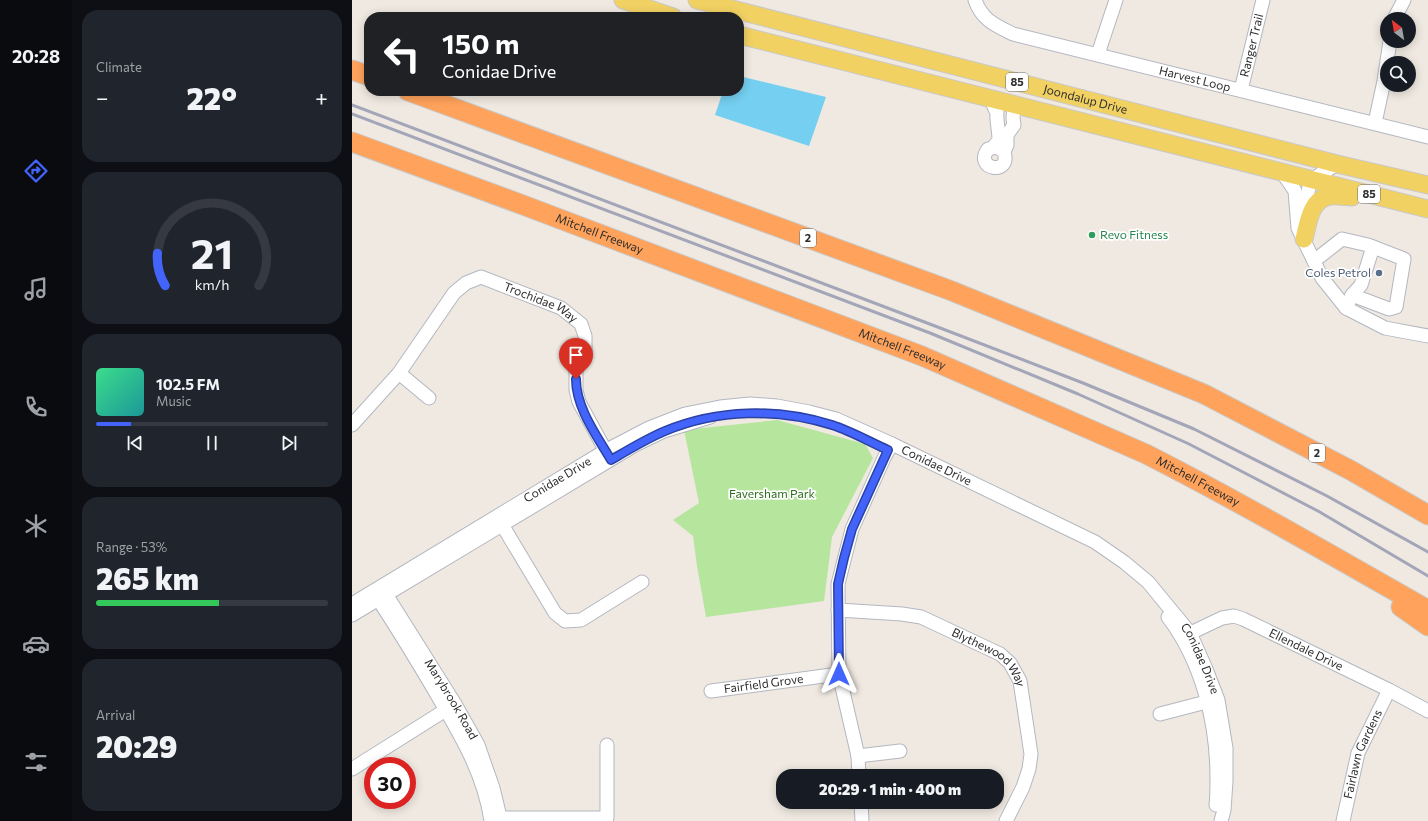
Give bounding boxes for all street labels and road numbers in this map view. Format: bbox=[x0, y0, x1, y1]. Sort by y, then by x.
street label: Ranger Trail bbox=[1236, 12, 1265, 78]
street label: Harvest Loop bbox=[1158, 63, 1232, 94]
road number: 85 bbox=[1006, 73, 1028, 91]
street label: Joondalup Drive bbox=[1042, 81, 1129, 116]
road number: 85 bbox=[1358, 185, 1380, 203]
street label: Mitchell Freeway bbox=[554, 210, 646, 256]
road number: 2 bbox=[800, 229, 816, 247]
street label: Trochidae Way bbox=[502, 279, 581, 325]
street label: Mitchell Freeway bbox=[857, 325, 949, 372]
street label: Conidae Drive bbox=[899, 442, 974, 487]
road number: 2 bbox=[1309, 444, 1325, 462]
street label: Mitchell Freeway bbox=[1154, 452, 1243, 508]
street label: Conidae Drive bbox=[521, 453, 593, 505]
street label: Conidae Drive bbox=[1179, 620, 1223, 696]
street label: Blythewood Way bbox=[950, 624, 1029, 687]
street label: Ellendale Drive bbox=[1267, 625, 1346, 673]
street label: Marybrook Road bbox=[422, 656, 481, 742]
street label: Fairfield Grove bbox=[723, 671, 804, 695]
street label: Fairlawn Gardens bbox=[1340, 707, 1384, 800]

